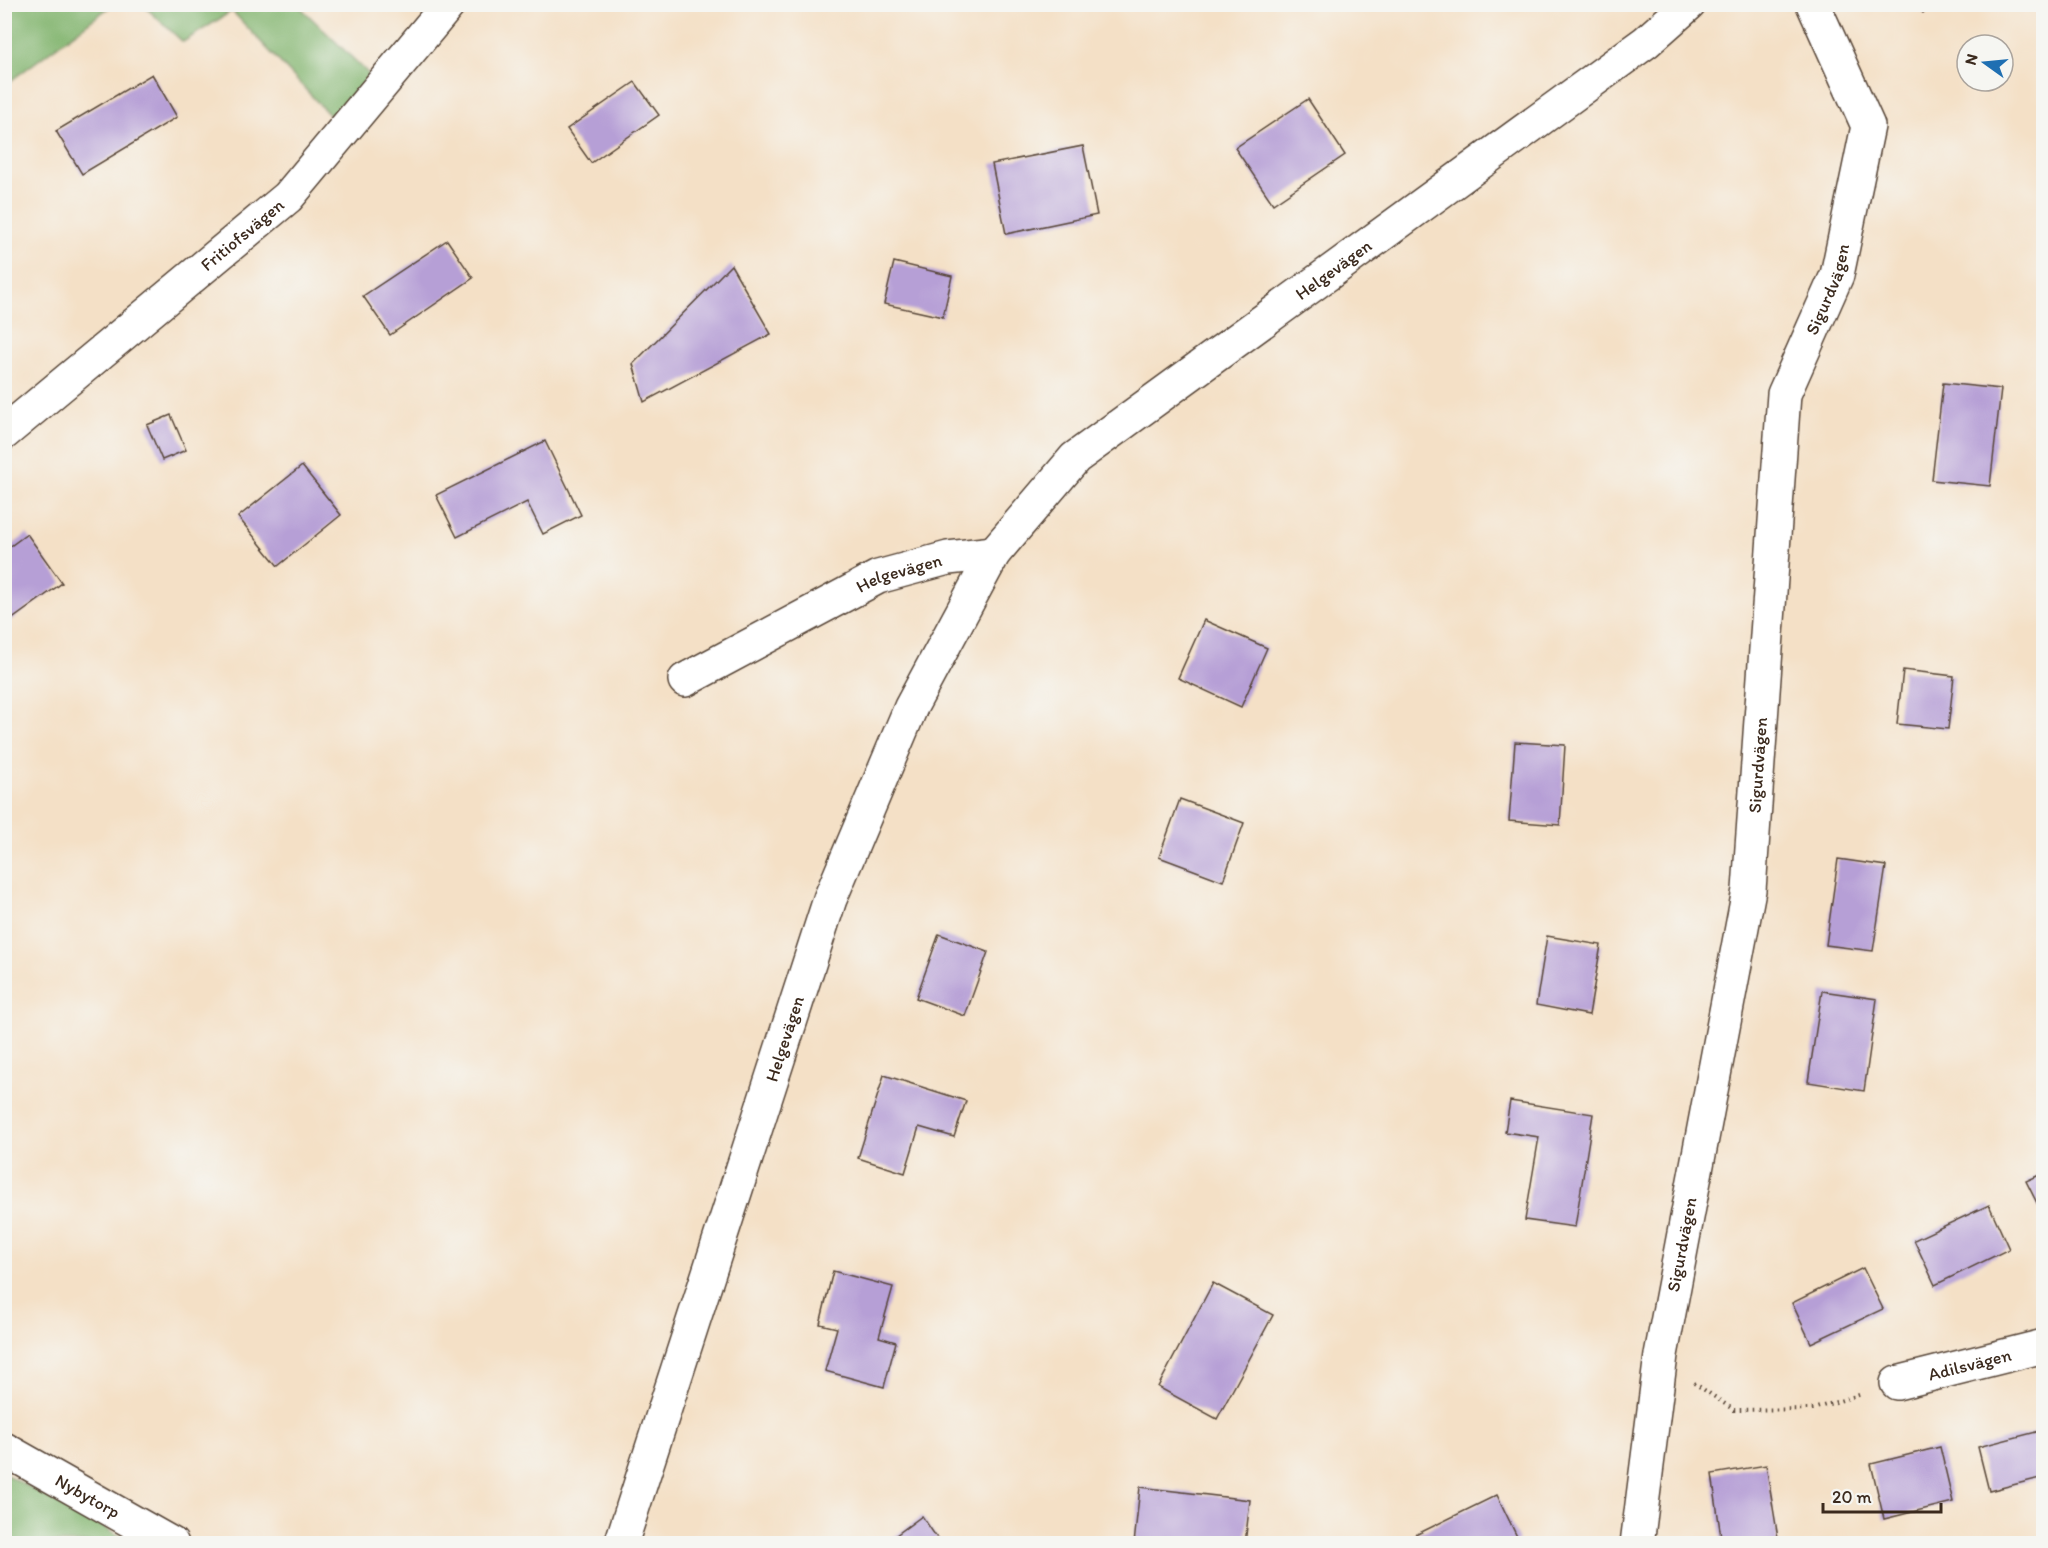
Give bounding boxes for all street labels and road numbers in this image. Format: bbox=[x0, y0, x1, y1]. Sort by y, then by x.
street label: Fritiofsvägen bbox=[196, 194, 289, 276]
street label: Helgevägen bbox=[1291, 234, 1376, 305]
street label: Sigurdvägen bbox=[1801, 242, 1854, 338]
street label: Helgevägen bbox=[852, 549, 945, 598]
street label: Sigurdvägen bbox=[1743, 716, 1772, 814]
street label: Helgevägen bbox=[760, 993, 809, 1085]
street label: Sigurdvägen bbox=[1662, 1195, 1702, 1294]
street label: Adilsvägen bbox=[1926, 1344, 2014, 1386]
street label: Nybytorp bbox=[51, 1469, 124, 1523]

